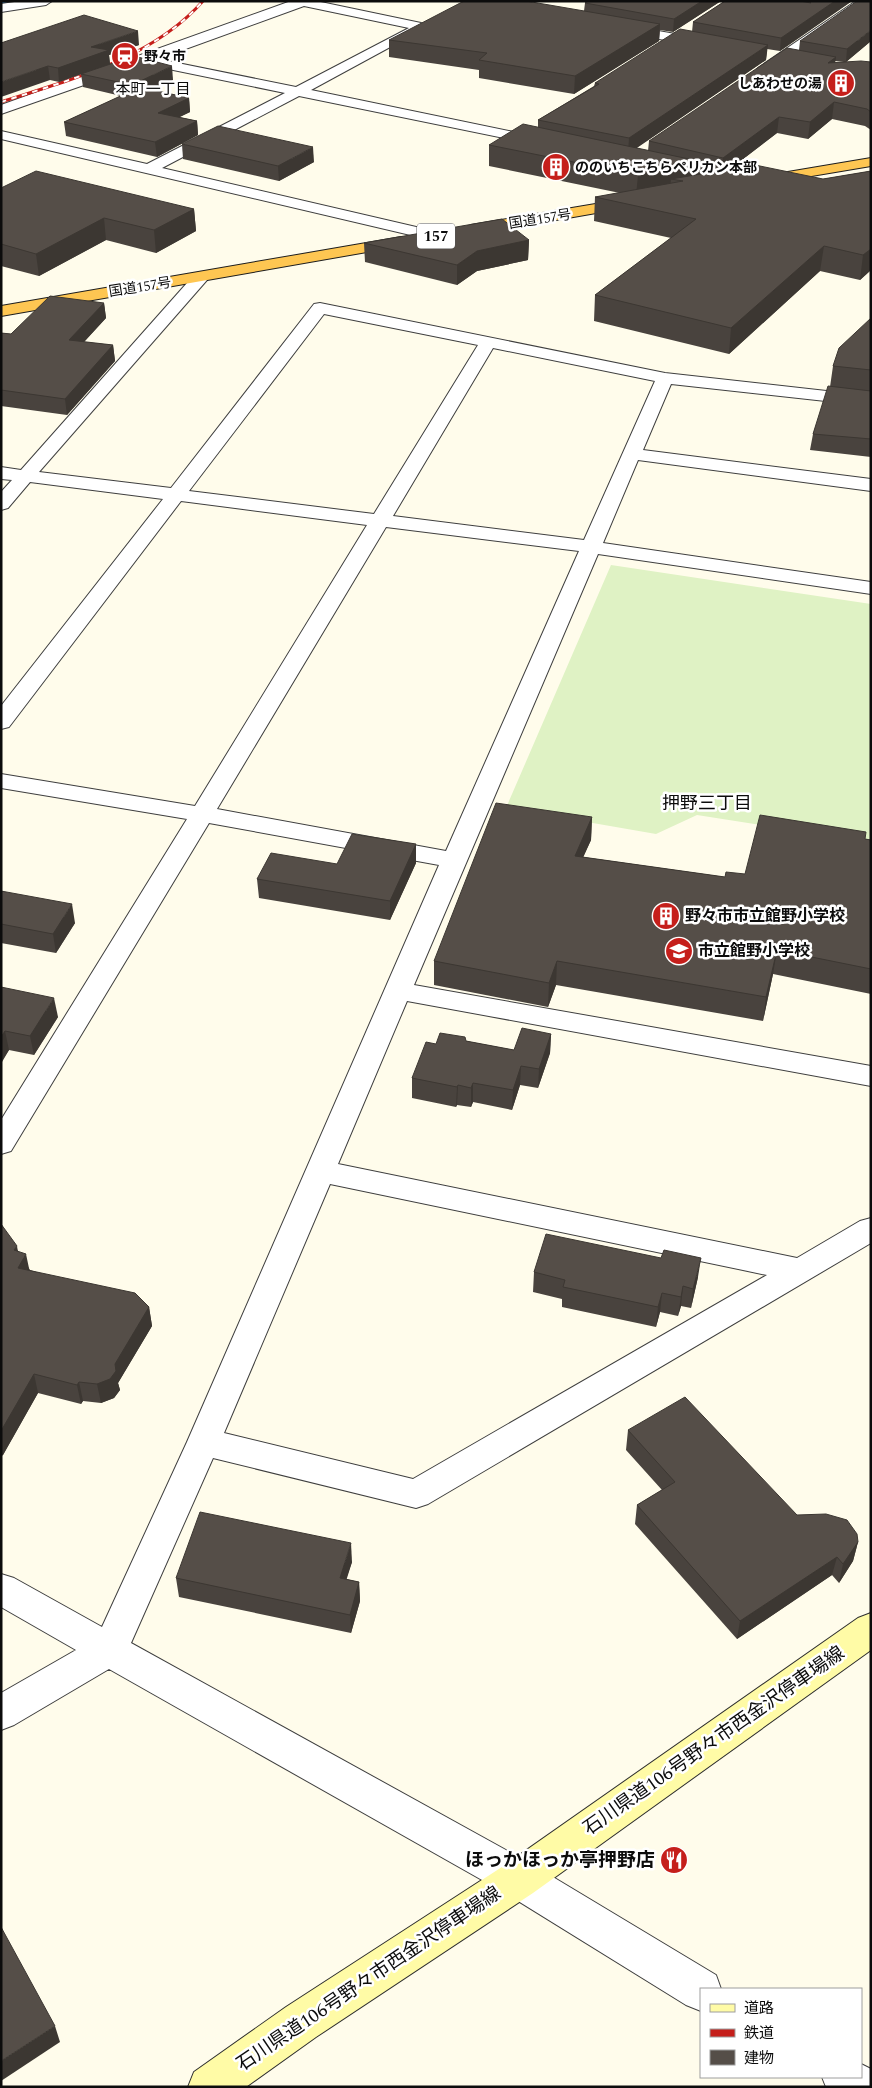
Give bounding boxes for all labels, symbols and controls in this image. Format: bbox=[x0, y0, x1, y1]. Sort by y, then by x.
station icon: 野々市 bbox=[110, 41, 140, 71]
place label: 野々市 bbox=[144, 46, 186, 67]
building icon: しあわせの湯 bbox=[826, 68, 856, 98]
place label: しあわせの湯 bbox=[738, 73, 822, 94]
district label: 本町一丁目 bbox=[115, 78, 191, 101]
building icon: ののいちこちらペリカン本部 bbox=[541, 152, 571, 182]
place label: ののいちこちらペリカン本部 bbox=[575, 157, 757, 178]
street label: 国道157号 bbox=[507, 204, 573, 234]
road number: 157 bbox=[417, 224, 455, 248]
street label: 国道157号 bbox=[107, 272, 173, 302]
district label: 押野三丁目 bbox=[662, 790, 752, 817]
building icon: 野々市市立館野小学校 bbox=[651, 901, 681, 931]
place label: 野々市市立館野小学校 bbox=[685, 904, 845, 928]
school or university icon: 市立館野小学校 bbox=[664, 936, 694, 966]
place label: 市立館野小学校 bbox=[698, 939, 810, 963]
street label: 石川県道106号野々市西金沢停車場線 bbox=[577, 1639, 851, 1843]
restaurant icon: ほっかほっか亭押野店 bbox=[659, 1845, 689, 1875]
place label: ほっかほっか亭押野店 bbox=[465, 1846, 655, 1875]
street label: 石川県道106号野々市西金沢停車場線 bbox=[231, 1879, 507, 2079]
legend bbox=[700, 1988, 862, 2078]
text: 道路 bbox=[744, 1997, 774, 2020]
text: 鉄道 bbox=[744, 2022, 774, 2045]
text: 建物 bbox=[744, 2047, 774, 2070]

